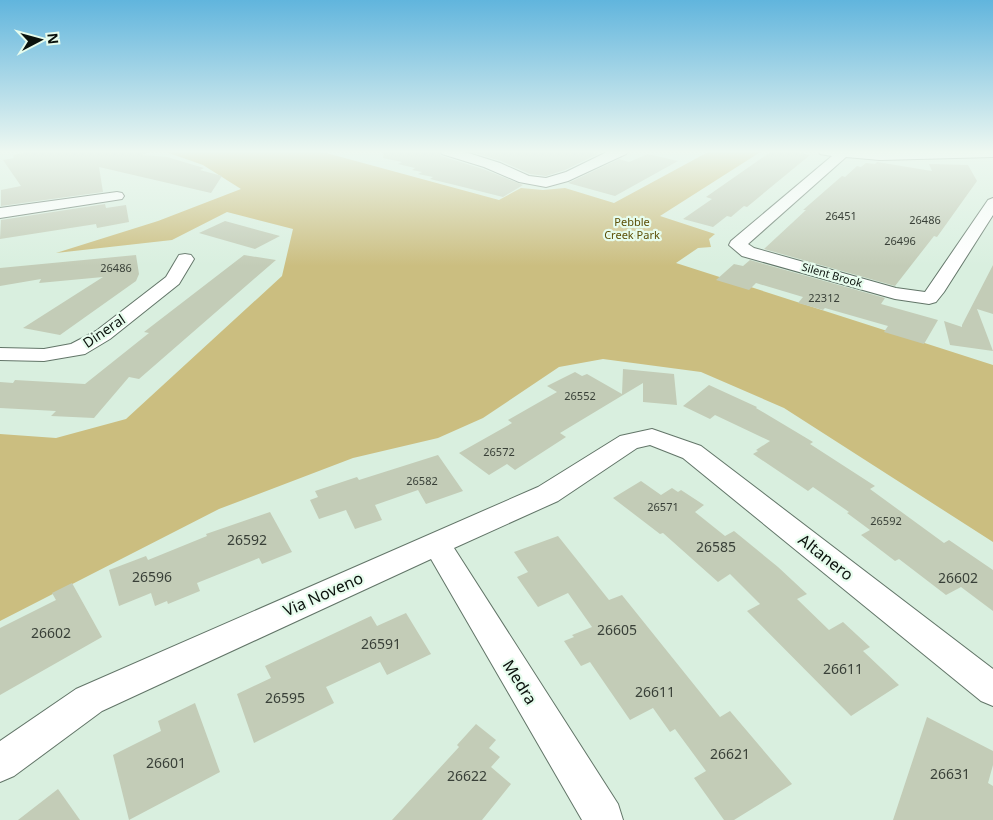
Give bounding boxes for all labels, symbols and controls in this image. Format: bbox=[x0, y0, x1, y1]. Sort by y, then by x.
north arrow bbox=[15, 15, 65, 65]
text: N bbox=[43, 32, 63, 45]
house number: 26451 bbox=[825, 208, 857, 223]
house number: 26486 bbox=[909, 212, 941, 227]
park label: Pebble Creek Park bbox=[604, 214, 660, 242]
house number: 26496 bbox=[884, 233, 916, 248]
street label: Silent Brook bbox=[800, 259, 864, 290]
house number: 26486 bbox=[100, 260, 132, 275]
house number: 22312 bbox=[808, 290, 840, 305]
street label: Dineral bbox=[79, 309, 129, 352]
house number: 26552 bbox=[564, 388, 596, 403]
house number: 26572 bbox=[483, 444, 515, 459]
house number: 26582 bbox=[406, 473, 438, 488]
house number: 26571 bbox=[647, 499, 679, 514]
house number: 26592 bbox=[870, 513, 902, 528]
street label: Altanero bbox=[794, 529, 858, 585]
house number: 26592 bbox=[227, 530, 267, 549]
house number: 26585 bbox=[696, 537, 736, 556]
house number: 26596 bbox=[132, 567, 172, 586]
street label: Via Noveno bbox=[280, 567, 366, 621]
house number: 26602 bbox=[938, 568, 978, 587]
house number: 26605 bbox=[597, 620, 637, 639]
house number: 26602 bbox=[31, 623, 71, 642]
house number: 26591 bbox=[361, 634, 401, 653]
street label: Medra bbox=[498, 656, 542, 708]
house number: 26611 bbox=[823, 659, 863, 678]
house number: 26611 bbox=[635, 682, 675, 701]
house number: 26595 bbox=[265, 688, 305, 707]
house number: 26621 bbox=[710, 744, 750, 763]
house number: 26601 bbox=[146, 753, 186, 772]
house number: 26631 bbox=[930, 764, 970, 783]
house number: 26622 bbox=[447, 766, 487, 785]

